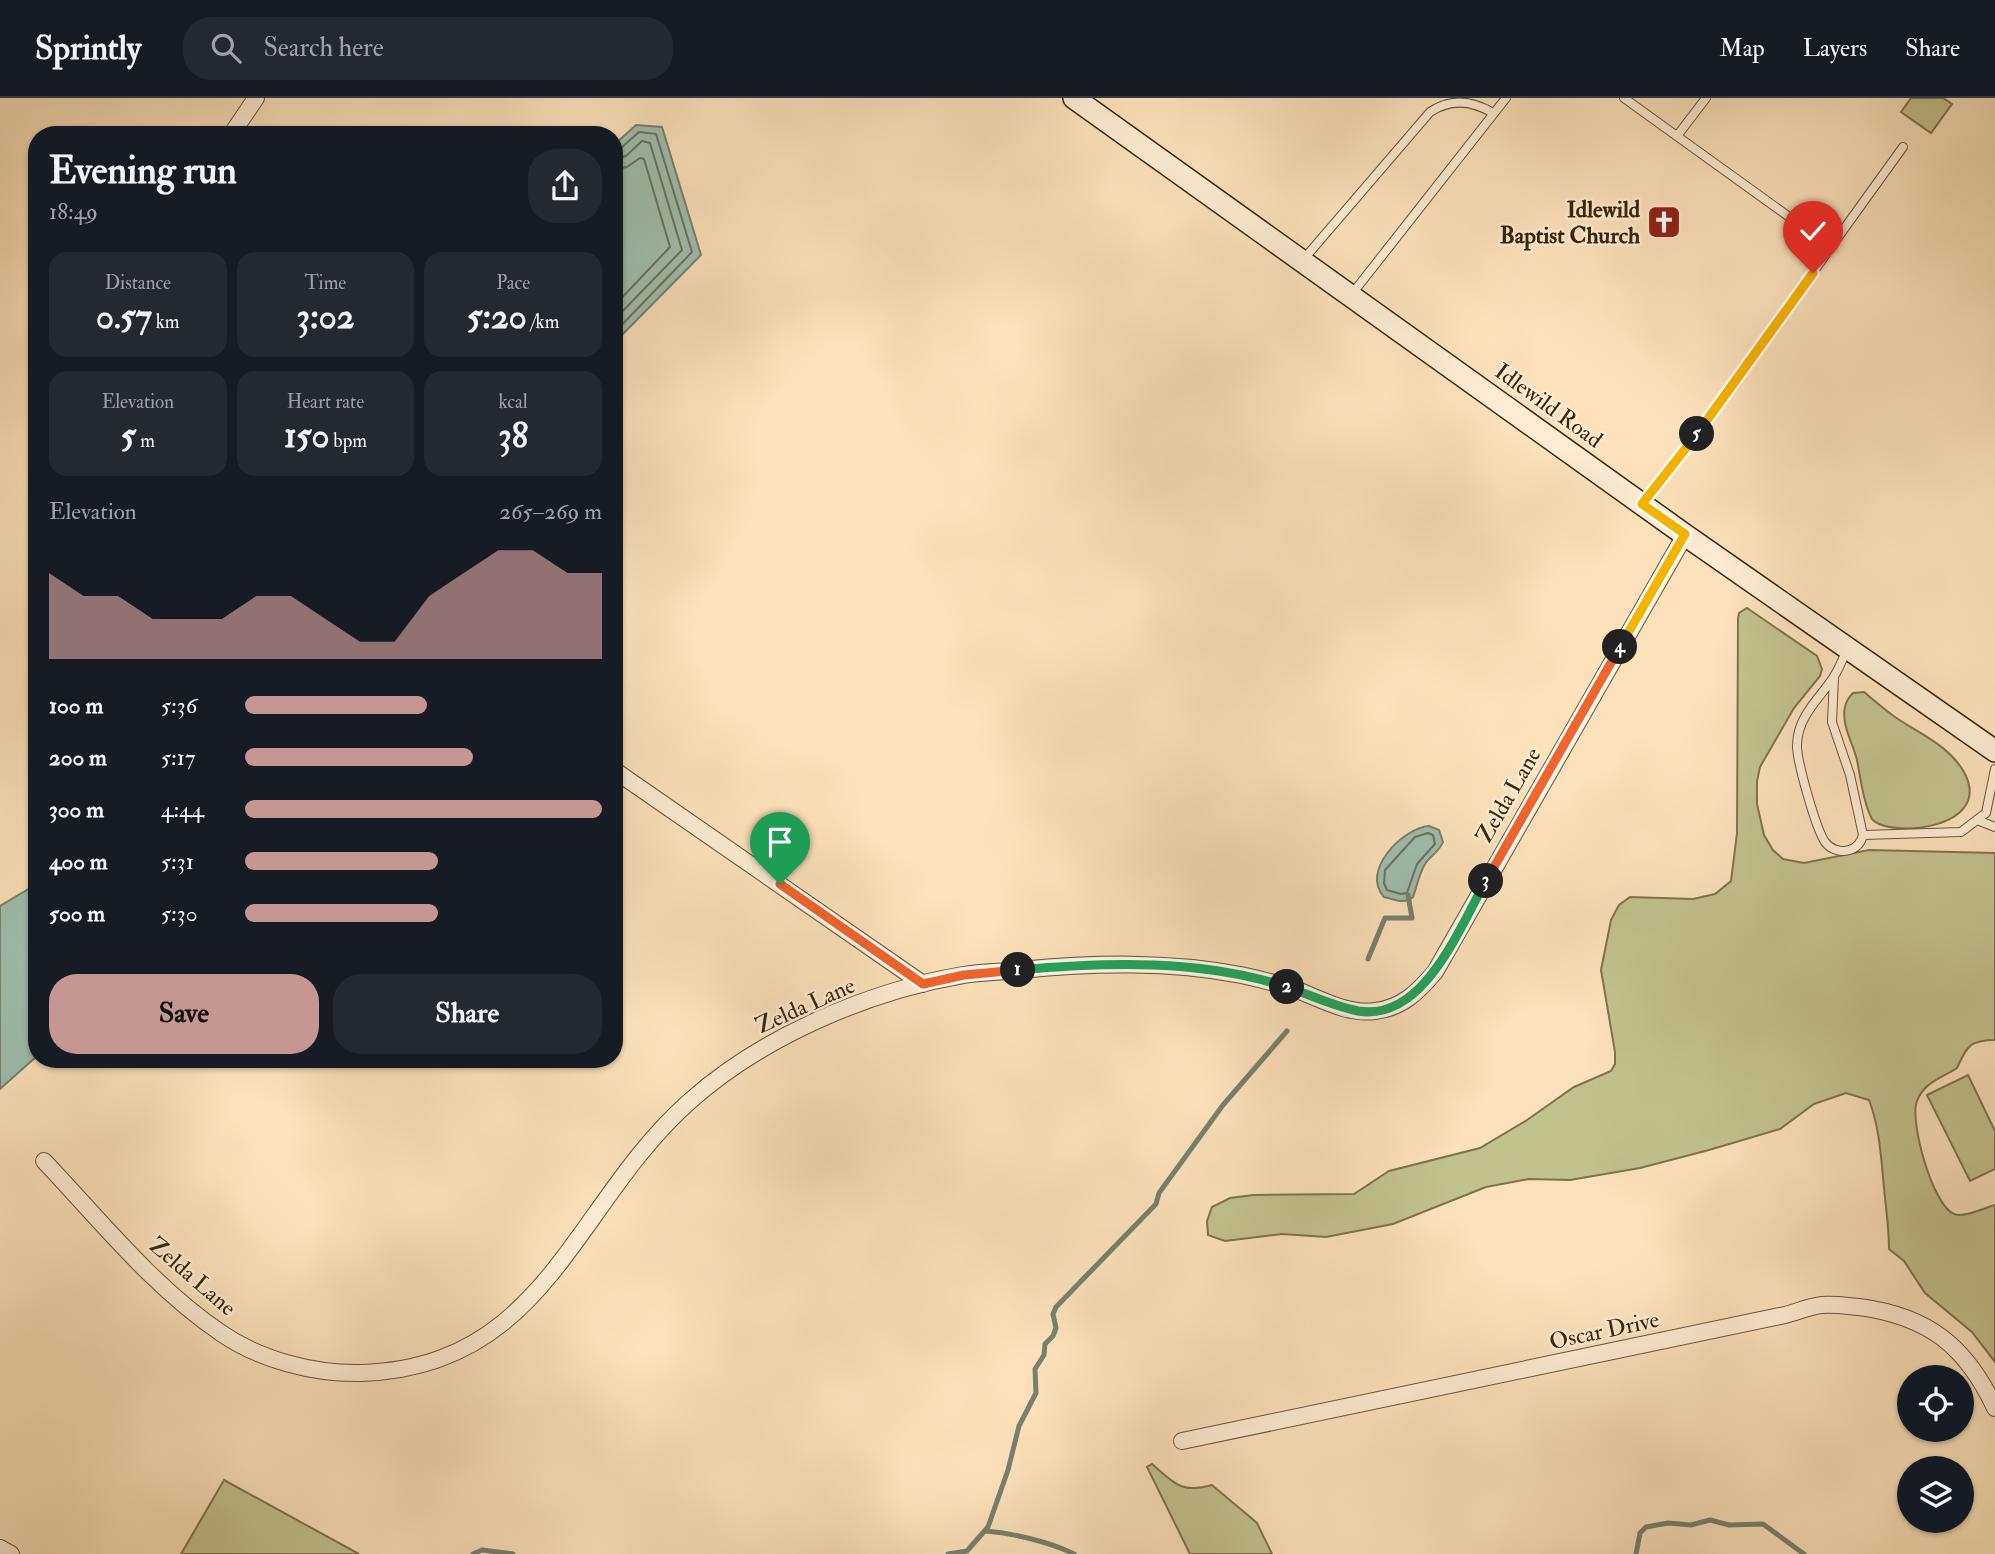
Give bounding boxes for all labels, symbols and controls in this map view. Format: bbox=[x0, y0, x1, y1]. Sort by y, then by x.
search box bbox=[183, 17, 673, 80]
text: Sprintly bbox=[35, 28, 141, 69]
icon: search bbox=[207, 29, 245, 67]
text: Search here bbox=[263, 32, 384, 64]
text: Map bbox=[1720, 33, 1765, 64]
text: Layers bbox=[1803, 33, 1867, 64]
text: Share bbox=[1905, 33, 1960, 64]
text: Evening run bbox=[49, 147, 237, 195]
button: share bbox=[528, 149, 602, 223]
place label: Idlewild Baptist Church bbox=[1500, 195, 1641, 251]
text: 18:49 bbox=[49, 197, 98, 226]
pin bbox=[1783, 201, 1843, 273]
church icon: Idlewild Baptist Church bbox=[1645, 203, 1683, 241]
icon: check bbox=[1794, 212, 1832, 250]
text: Distance bbox=[105, 271, 171, 295]
text: Time bbox=[305, 271, 346, 295]
text: Pace bbox=[496, 271, 530, 295]
text: 0.57 bbox=[96, 295, 152, 339]
text: 3:02 bbox=[297, 295, 354, 339]
text: 5:20 bbox=[467, 295, 527, 339]
text: km bbox=[152, 310, 180, 334]
text: /km bbox=[527, 310, 559, 334]
street label: Idlewild Road bbox=[1489, 357, 1608, 454]
text: Elevation bbox=[102, 390, 174, 414]
text: Heart rate bbox=[287, 390, 364, 414]
text: kcal bbox=[499, 390, 528, 414]
text: 5 bbox=[121, 414, 136, 458]
text: 150 bbox=[284, 414, 329, 458]
text: 38 bbox=[498, 414, 528, 458]
pin: 5 bbox=[1680, 416, 1714, 452]
text: 5 bbox=[1692, 421, 1701, 445]
text: m bbox=[136, 429, 155, 453]
text: bpm bbox=[329, 429, 367, 453]
text: Elevation bbox=[49, 497, 137, 526]
text: 265–269 m bbox=[499, 497, 602, 526]
pin: 4 bbox=[1602, 630, 1638, 664]
text: 4 bbox=[1614, 634, 1625, 658]
text: 100 m bbox=[49, 691, 103, 720]
text: 5:36 bbox=[161, 691, 197, 720]
street label: Zelda Lane bbox=[1469, 742, 1548, 848]
text: 200 m bbox=[49, 743, 107, 772]
text: 5:17 bbox=[161, 743, 196, 772]
text: 300 m bbox=[49, 795, 104, 824]
text: 4:44 bbox=[161, 795, 204, 824]
pin bbox=[750, 812, 810, 884]
icon: arrive bbox=[761, 823, 799, 861]
text: 400 m bbox=[49, 847, 108, 876]
text: 5:31 bbox=[161, 847, 194, 876]
pin: 3 bbox=[1468, 864, 1504, 898]
text: 3 bbox=[1482, 868, 1489, 892]
text: 500 m bbox=[49, 899, 105, 928]
text: 5:30 bbox=[161, 899, 197, 928]
pin: 1 bbox=[1000, 952, 1036, 988]
text: 1 bbox=[1014, 957, 1021, 981]
pin: 2 bbox=[1270, 970, 1304, 1004]
street label: Zelda Lane bbox=[751, 971, 860, 1040]
button: Save bbox=[49, 974, 319, 1054]
button: Share bbox=[333, 974, 602, 1054]
text: 2 bbox=[1282, 974, 1291, 998]
street label: Zelda Lane bbox=[143, 1231, 242, 1322]
street label: Oscar Drive bbox=[1547, 1305, 1662, 1356]
map controls bbox=[1897, 1365, 1974, 1533]
button: locate bbox=[1897, 1365, 1974, 1442]
button: layers bbox=[1897, 1456, 1974, 1533]

